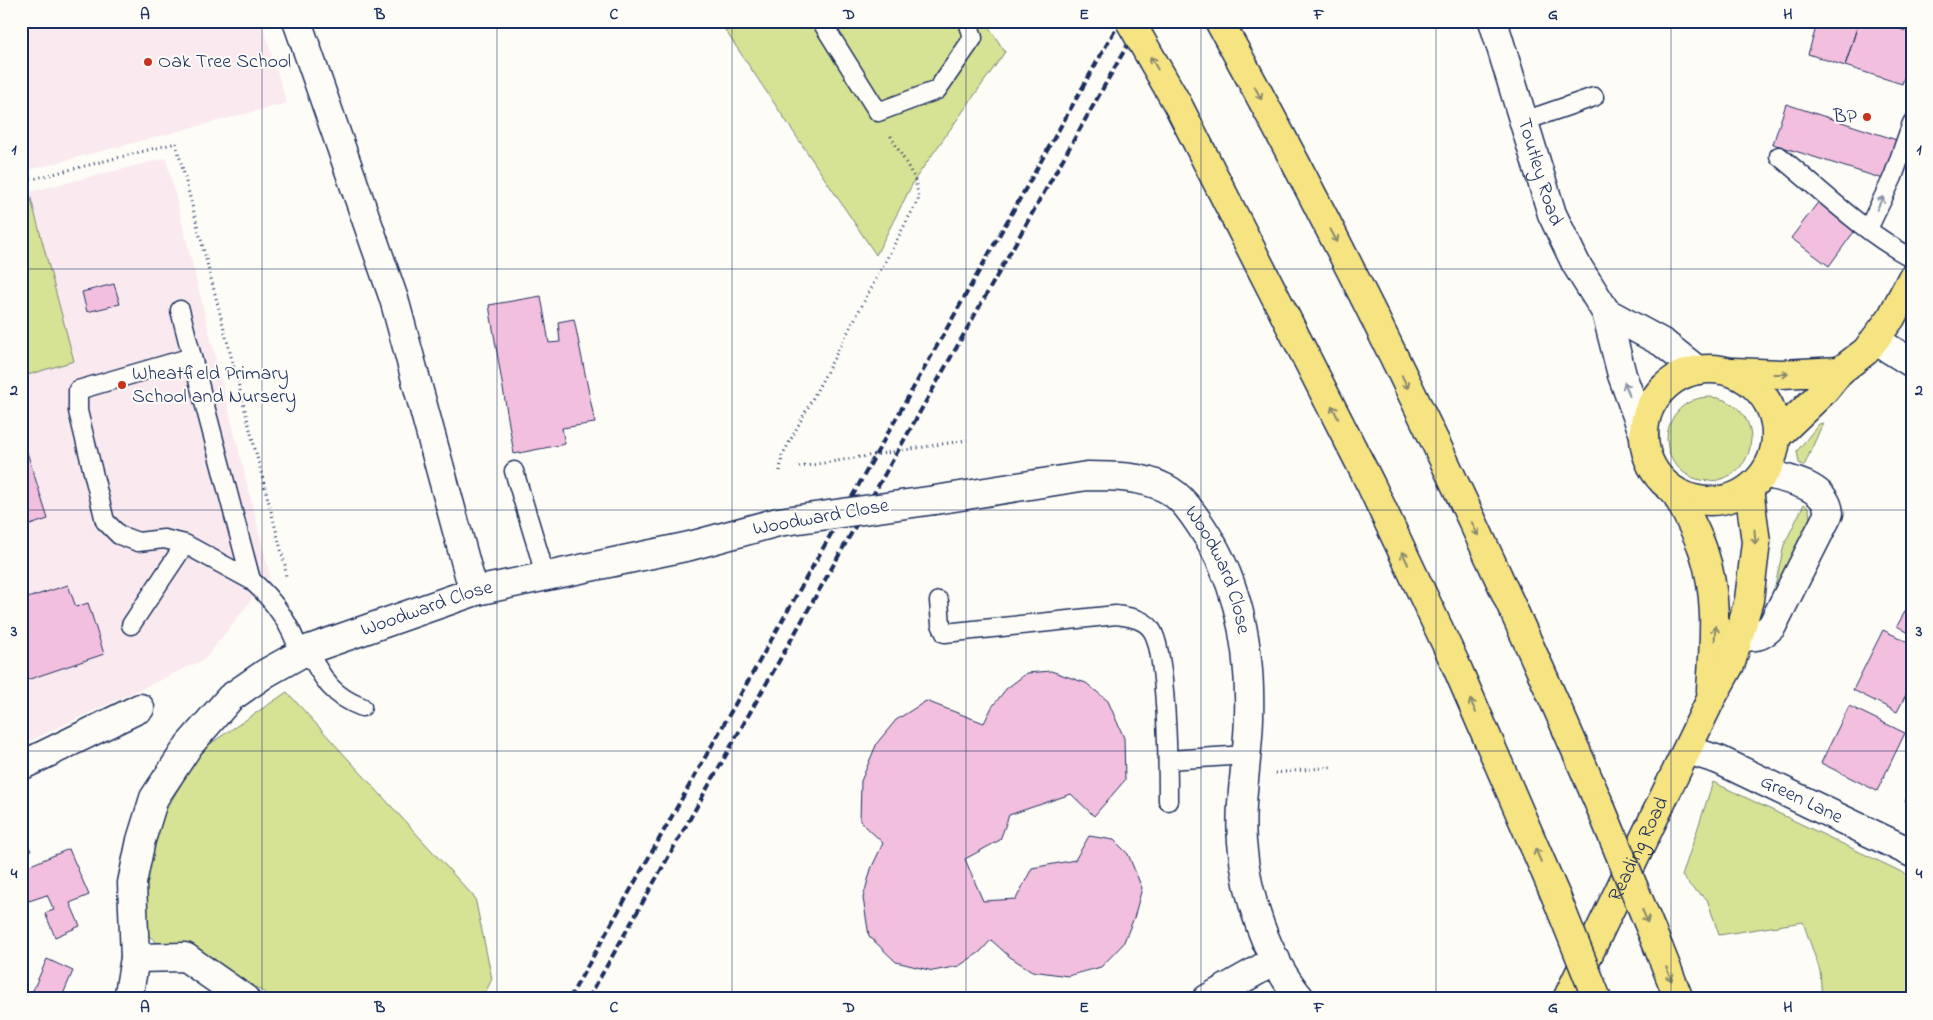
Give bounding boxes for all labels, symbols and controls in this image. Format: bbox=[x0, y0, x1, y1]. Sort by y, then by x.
text: A bbox=[140, 3, 150, 27]
text: B bbox=[374, 3, 386, 27]
text: C bbox=[610, 3, 619, 27]
text: D bbox=[842, 3, 855, 27]
text: E bbox=[1079, 3, 1089, 27]
text: F bbox=[1313, 3, 1325, 27]
text: G bbox=[1548, 3, 1558, 27]
text: H bbox=[1783, 3, 1793, 27]
place label: Oak Tree School bbox=[158, 48, 291, 77]
marker: Oak Tree School bbox=[142, 56, 154, 68]
one-way arrow bbox=[1149, 56, 1159, 71]
one-way arrow bbox=[1253, 85, 1263, 99]
place label: BP bbox=[1832, 103, 1858, 132]
marker: BP bbox=[1861, 111, 1873, 123]
street label: Toutley Road bbox=[1509, 115, 1570, 231]
text: 1 bbox=[11, 138, 17, 162]
text: 1 bbox=[1916, 138, 1922, 162]
one-way arrow bbox=[1876, 196, 1886, 211]
one-way arrow bbox=[1330, 228, 1339, 243]
place label: Wheatfield Primary School and Nursery bbox=[132, 360, 296, 412]
one-way arrow bbox=[1773, 369, 1789, 379]
one-way arrow bbox=[1401, 374, 1411, 389]
text: 2 bbox=[9, 379, 18, 403]
marker: Wheatfield Primary School and Nursery bbox=[116, 379, 128, 391]
text: 2 bbox=[1914, 379, 1923, 403]
one-way arrow bbox=[1622, 382, 1631, 398]
one-way arrow bbox=[1330, 405, 1339, 420]
street label: Woodward Close bbox=[751, 492, 891, 544]
street label: Woodward Close bbox=[1177, 500, 1258, 636]
one-way arrow bbox=[1471, 521, 1480, 536]
one-way arrow bbox=[1750, 529, 1759, 545]
one-way arrow bbox=[1400, 551, 1410, 566]
street label: Woodward Close bbox=[357, 573, 495, 645]
text: 3 bbox=[10, 620, 18, 644]
text: 3 bbox=[1915, 620, 1923, 644]
one-way arrow bbox=[1710, 626, 1719, 642]
one-way arrow bbox=[1468, 699, 1478, 714]
street label: Green Lane bbox=[1755, 767, 1848, 832]
street label: Reading Road bbox=[1601, 792, 1676, 907]
one-way arrow bbox=[1533, 848, 1543, 863]
text: 4 bbox=[10, 862, 18, 886]
text: 4 bbox=[1915, 862, 1923, 886]
one-way arrow bbox=[1641, 908, 1651, 923]
one-way arrow bbox=[1665, 966, 1674, 981]
text: A bbox=[140, 996, 150, 1020]
text: B bbox=[374, 996, 386, 1020]
text: C bbox=[610, 996, 619, 1020]
text: D bbox=[842, 996, 855, 1020]
text: E bbox=[1079, 996, 1089, 1020]
text: F bbox=[1313, 996, 1325, 1020]
text: G bbox=[1548, 996, 1558, 1020]
text: H bbox=[1783, 996, 1793, 1020]

